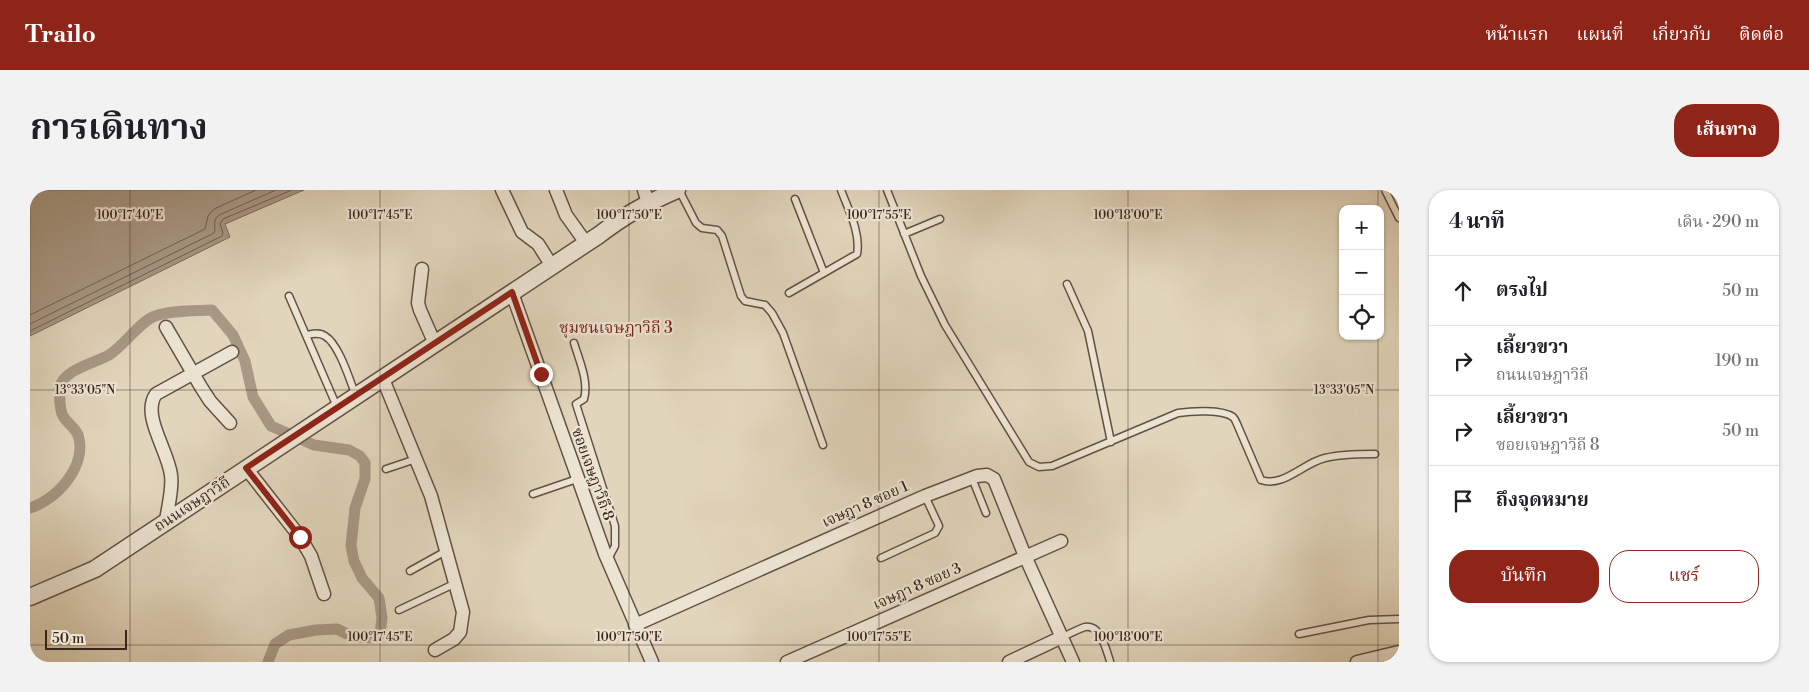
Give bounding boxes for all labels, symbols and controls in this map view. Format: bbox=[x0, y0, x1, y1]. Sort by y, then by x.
text: Trailo bbox=[25, 20, 96, 50]
text: หน้าแรก bbox=[1485, 23, 1548, 46]
text: แผนที่ bbox=[1576, 23, 1624, 46]
text: เกี่ยวกับ bbox=[1652, 23, 1711, 46]
text: ติดต่อ bbox=[1739, 23, 1784, 46]
button: เส้นทาง bbox=[1674, 104, 1779, 157]
text: การเดินทาง bbox=[30, 107, 208, 150]
map controls bbox=[1339, 205, 1384, 340]
button: + bbox=[1339, 205, 1384, 250]
text: 100°17'40"E bbox=[97, 208, 163, 223]
text: 100°17'45"E bbox=[347, 208, 413, 223]
text: 100°17'50"E bbox=[596, 208, 662, 223]
text: 100°17'55"E bbox=[847, 208, 911, 223]
text: 100°18'00"E bbox=[1094, 208, 1162, 223]
text: 4 นาที bbox=[1449, 209, 1505, 235]
text: เดิน · 290 m bbox=[1677, 212, 1759, 232]
button: − bbox=[1339, 250, 1384, 295]
icon: ahead bbox=[1449, 277, 1477, 305]
text: ตรงไป bbox=[1496, 278, 1548, 302]
text: 50 m bbox=[1722, 281, 1759, 301]
button: locate bbox=[1339, 295, 1384, 340]
district label: ชุมชนเจษฎาวิถี 3 bbox=[559, 318, 673, 339]
text: เลี้ยวขวา bbox=[1496, 335, 1568, 359]
icon: right bbox=[1449, 347, 1477, 375]
text: 190 m bbox=[1715, 351, 1759, 371]
route end bbox=[530, 363, 553, 386]
text: ถนนเจษฎาวิถี bbox=[1496, 365, 1589, 385]
text: 13°33'05"N bbox=[55, 383, 115, 398]
text: 13°33'05"N bbox=[1314, 383, 1374, 398]
text: เลี้ยวขวา bbox=[1496, 405, 1568, 429]
icon: right bbox=[1449, 417, 1477, 445]
text: 50 m bbox=[1722, 421, 1759, 441]
street label: ซอยเจษฎาวิถี 8 bbox=[567, 425, 618, 523]
text: ซอยเจษฎาวิถี 8 bbox=[1496, 435, 1600, 455]
street label: ถนนเจษฎาวิถี bbox=[151, 473, 234, 536]
street label: เจษฎา 8 ซอย 1 bbox=[819, 477, 912, 532]
icon: arrive bbox=[1449, 487, 1477, 515]
text: ถึงจุดหมาย bbox=[1496, 488, 1589, 512]
route start bbox=[289, 526, 312, 549]
button: บันทึก bbox=[1449, 550, 1599, 603]
button: แชร์ bbox=[1609, 550, 1759, 603]
street label: เจษฎา 8 ซอย 3 bbox=[870, 559, 964, 614]
scale bar bbox=[45, 627, 128, 650]
text: 50 m bbox=[52, 630, 84, 648]
text: 100°17'45"E bbox=[347, 630, 413, 645]
text: 100°17'50"E bbox=[596, 630, 662, 645]
text: 100°17'55"E bbox=[847, 630, 911, 645]
text: 100°18'00"E bbox=[1094, 630, 1162, 645]

